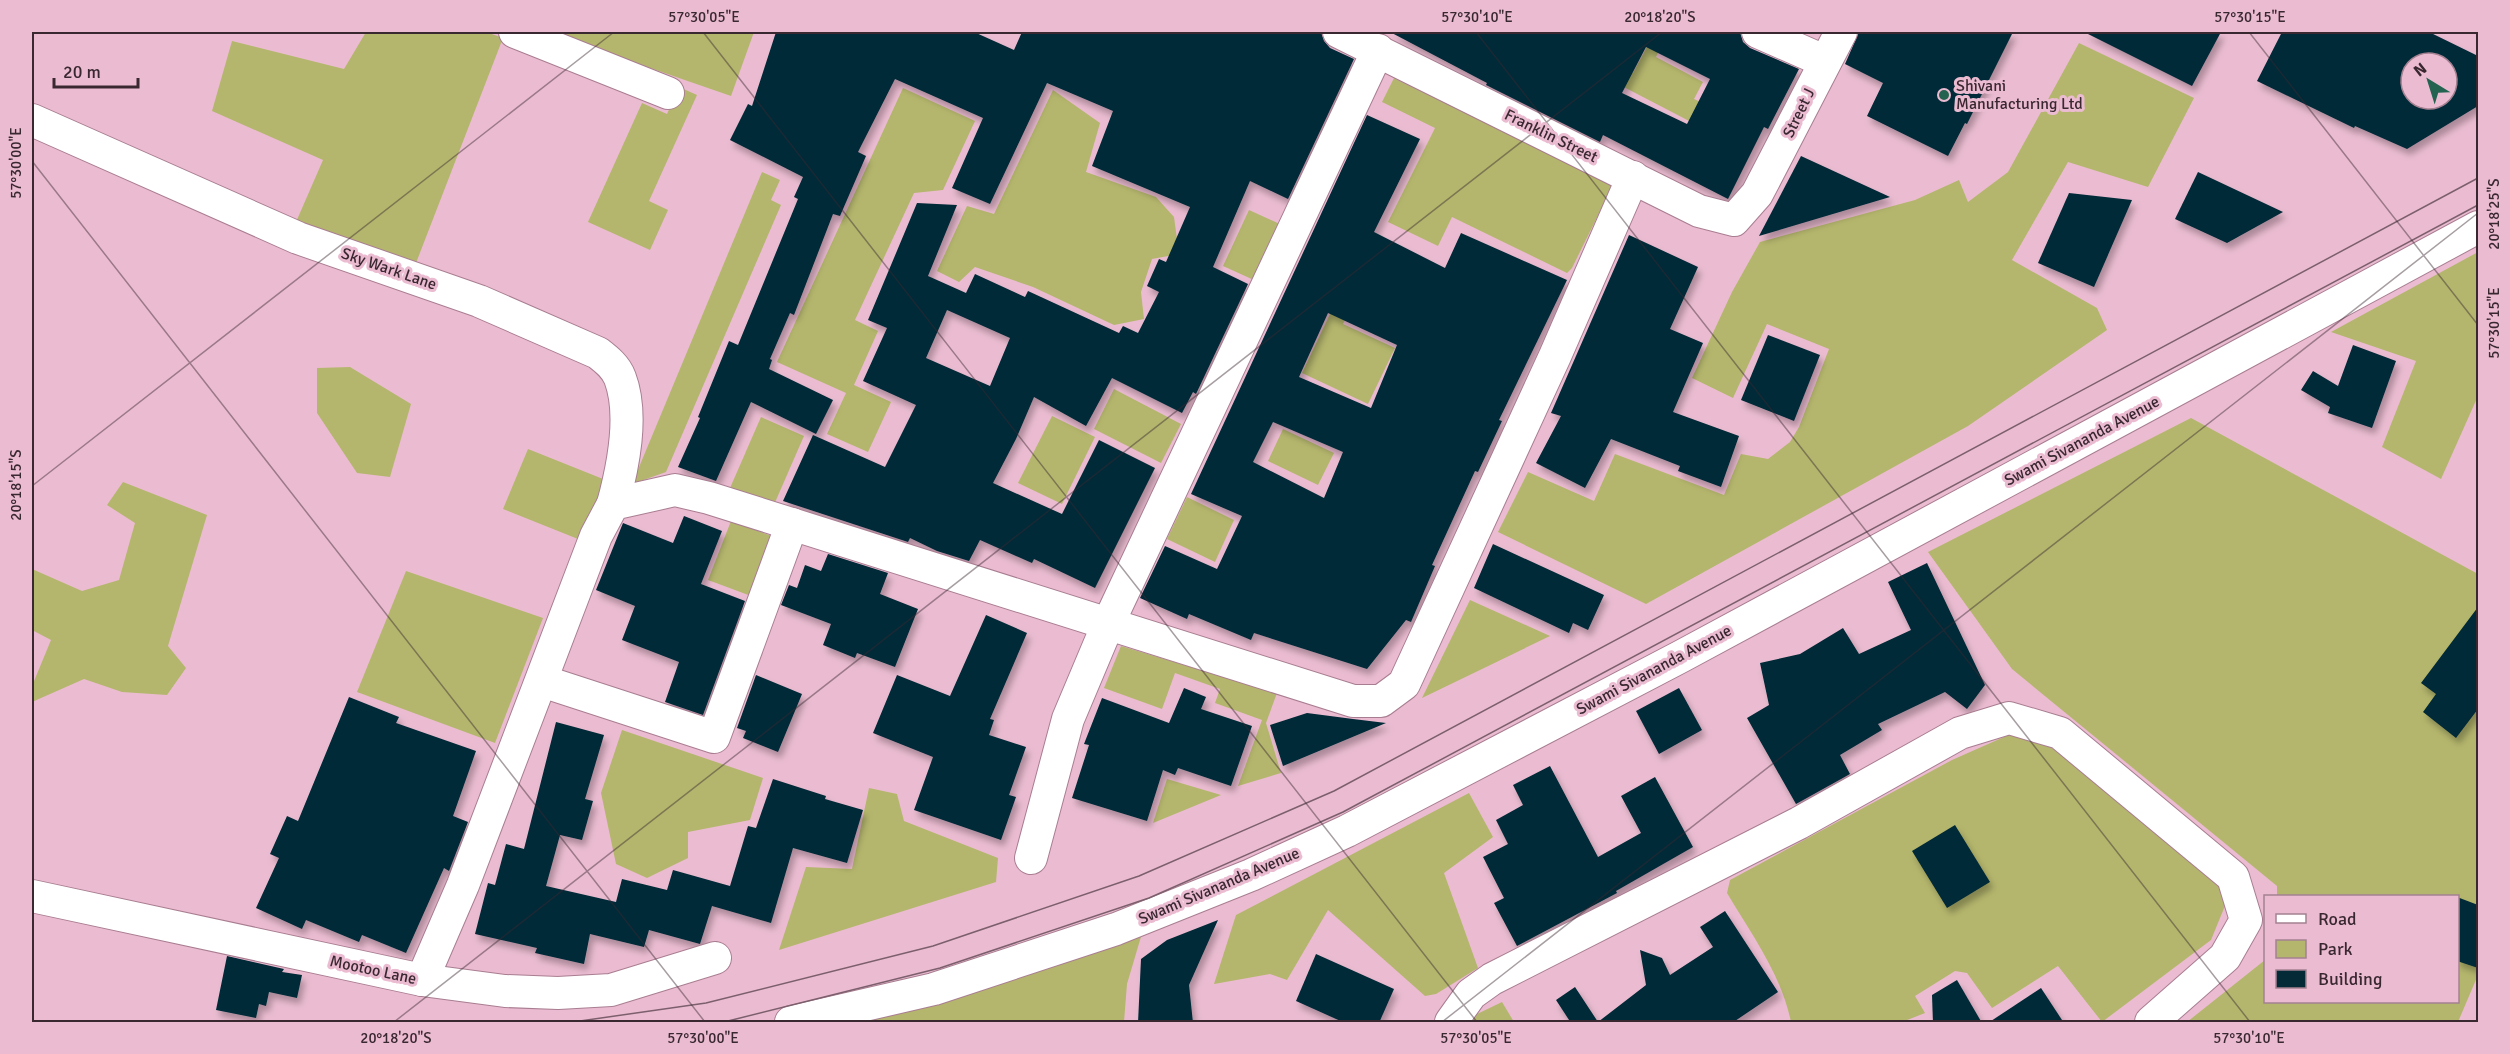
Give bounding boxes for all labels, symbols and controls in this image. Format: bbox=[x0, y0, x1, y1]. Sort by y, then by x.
text: 57°30'05"E bbox=[668, 8, 740, 26]
text: 57°30'10"E bbox=[1441, 8, 1513, 26]
text: 20°18'20"S bbox=[1624, 8, 1696, 26]
text: 57°30'15"E bbox=[2214, 8, 2286, 26]
scale bar bbox=[54, 51, 138, 89]
north arrow bbox=[2399, 51, 2459, 111]
text: N bbox=[2410, 59, 2431, 81]
text: 20 m bbox=[63, 61, 101, 83]
place label: Shivani Manufacturing Ltd bbox=[1956, 76, 2083, 114]
street label: Street J bbox=[1779, 85, 1819, 141]
marker: Shivani Manufacturing Ltd bbox=[1937, 88, 1951, 102]
street label: Franklin Street bbox=[1501, 105, 1601, 167]
text: 57°30'00"E bbox=[7, 127, 25, 199]
text: 20°18'25"S bbox=[2485, 178, 2503, 250]
street label: Sky Wark Lane bbox=[339, 243, 439, 295]
text: 57°30'15"E bbox=[2485, 287, 2503, 359]
street label: Swami Sivananda Avenue bbox=[2001, 392, 2163, 490]
text: 20°18'15"S bbox=[7, 449, 25, 521]
street label: Swami Sivananda Avenue bbox=[1573, 621, 1735, 719]
street label: Swami Sivananda Avenue bbox=[1136, 843, 1302, 929]
legend bbox=[2264, 895, 2459, 1003]
text: Road bbox=[2318, 908, 2357, 930]
text: Park bbox=[2318, 938, 2353, 960]
street label: Mootoo Lane bbox=[328, 951, 418, 989]
text: Building bbox=[2318, 968, 2382, 990]
text: 20°18'20"S bbox=[360, 1029, 432, 1047]
text: 57°30'00"E bbox=[667, 1029, 739, 1047]
text: 57°30'05"E bbox=[1440, 1029, 1512, 1047]
text: 57°30'10"E bbox=[2213, 1029, 2285, 1047]

